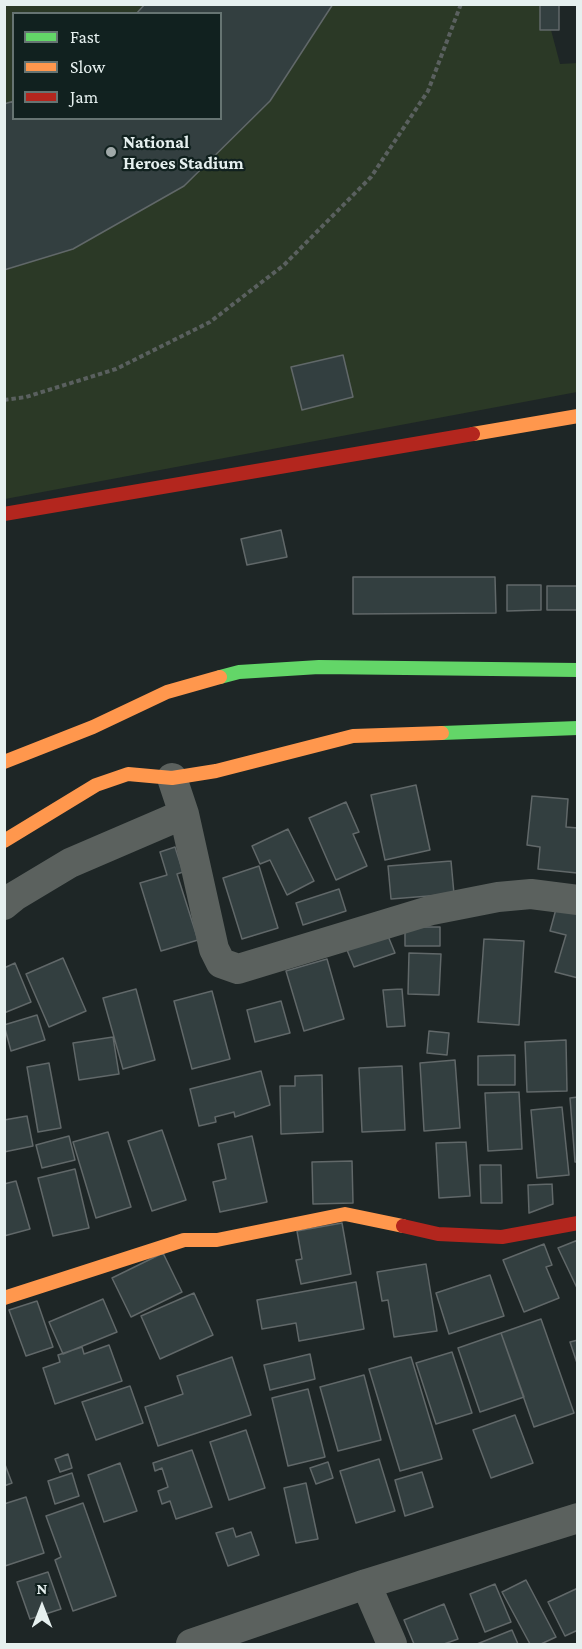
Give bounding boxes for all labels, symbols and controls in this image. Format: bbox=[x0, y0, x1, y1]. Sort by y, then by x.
legend bbox=[12, 12, 222, 120]
text: Fast bbox=[70, 27, 100, 47]
text: Slow bbox=[70, 57, 105, 77]
text: Jam bbox=[70, 87, 98, 107]
place label: National Heroes Stadium bbox=[123, 131, 244, 174]
marker: National Heroes Stadium bbox=[104, 145, 118, 159]
north arrow bbox=[12, 1577, 72, 1637]
text: N bbox=[37, 1580, 47, 1597]

